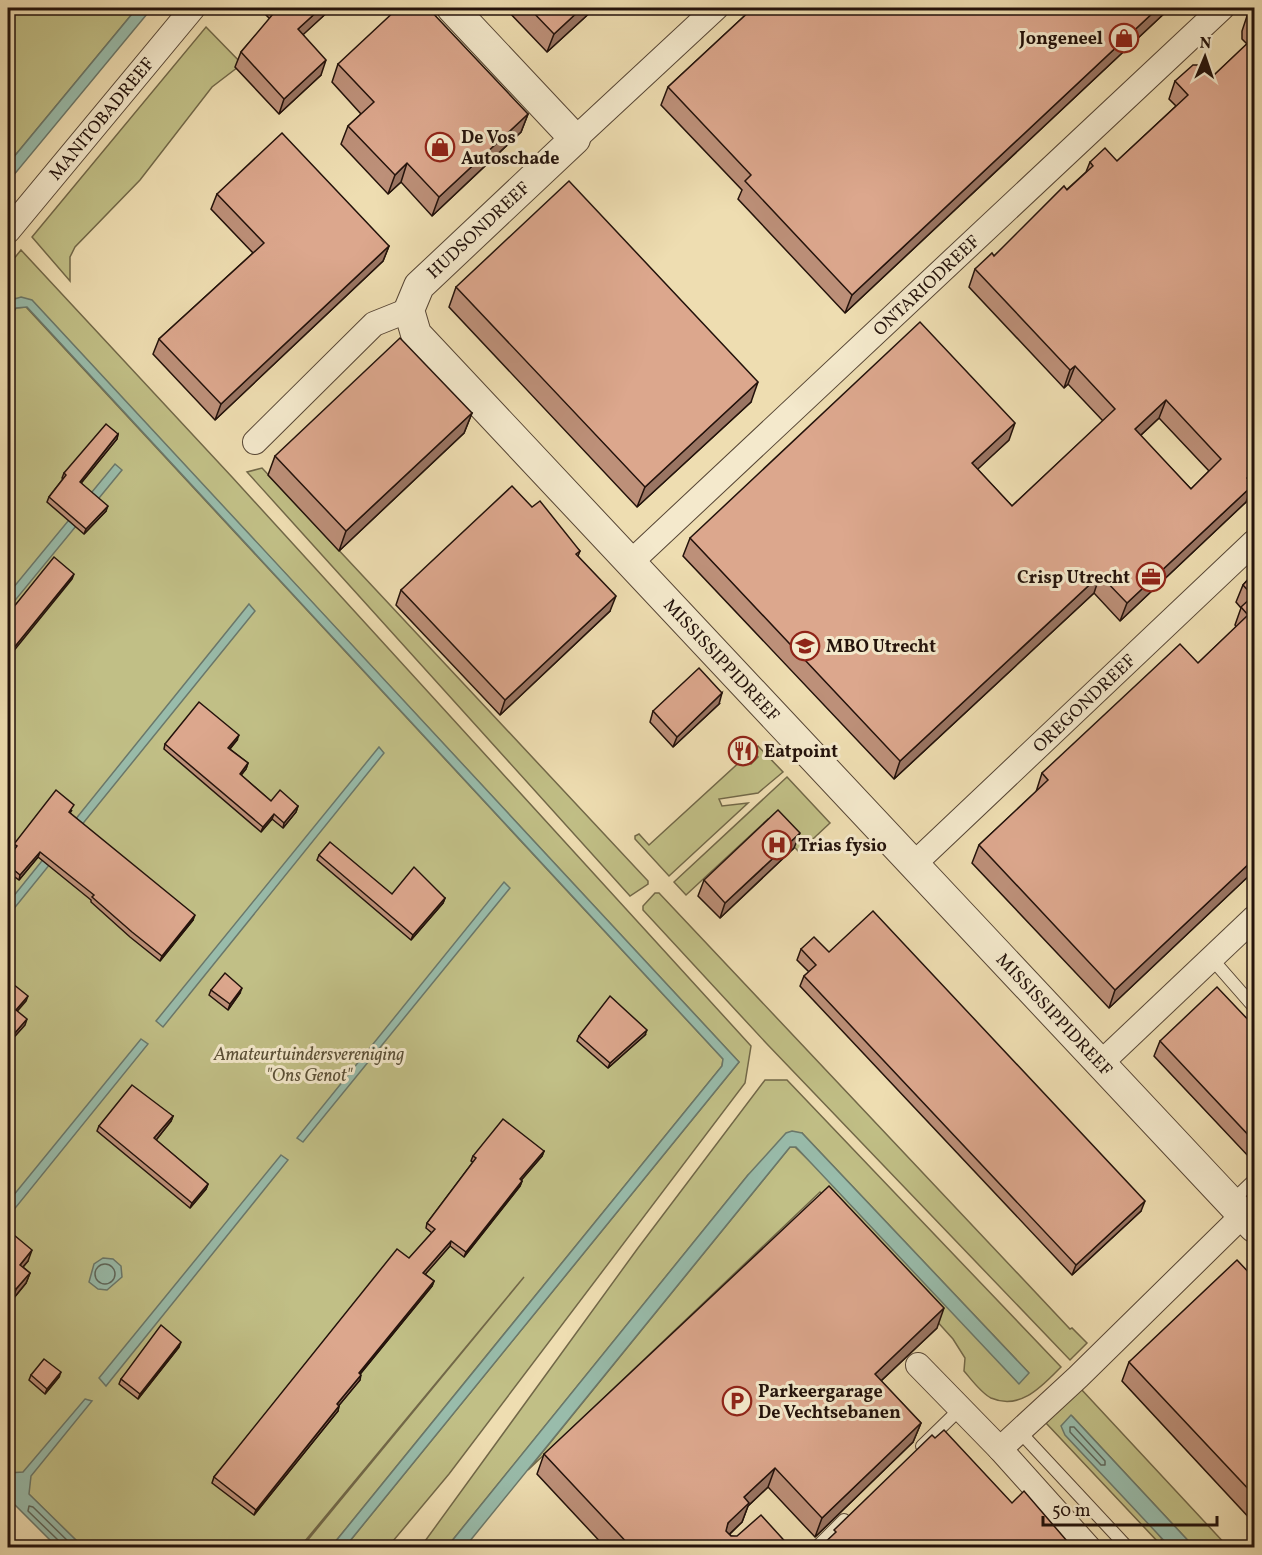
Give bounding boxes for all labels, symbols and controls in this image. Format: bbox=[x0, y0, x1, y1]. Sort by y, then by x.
shop icon: Jongeneel bbox=[1108, 22, 1140, 54]
place label: Jongeneel bbox=[1018, 27, 1103, 52]
north arrow bbox=[1175, 27, 1235, 87]
text: N bbox=[1199, 33, 1212, 55]
street label: MANITOBADREEF bbox=[44, 53, 161, 186]
place label: De Vos Autoschade bbox=[461, 126, 559, 172]
shop icon: De Vos Autoschade bbox=[424, 131, 456, 163]
street label: HUDSONDREEF bbox=[422, 177, 536, 285]
street label: ONTARIODREEF bbox=[868, 230, 986, 343]
office icon: Crisp Utrecht bbox=[1135, 561, 1167, 593]
place label: Crisp Utrecht bbox=[1017, 566, 1130, 591]
street label: MISSISSIPPIDREEF bbox=[657, 594, 785, 728]
school or university icon: MBO Utrecht bbox=[789, 630, 821, 662]
place label: MBO Utrecht bbox=[826, 635, 936, 660]
street label: OREGONDREEF bbox=[1028, 649, 1142, 759]
restaurant icon: Eatpoint bbox=[727, 735, 759, 767]
place label: Eatpoint bbox=[764, 740, 838, 765]
hospital icon: Trias fysio bbox=[761, 829, 793, 861]
place label: Trias fysio bbox=[798, 834, 887, 859]
street label: MISSISSIPPIDREEF bbox=[989, 948, 1117, 1082]
park label: Amateurtuindersvereniging "Ons Genot" bbox=[213, 1043, 404, 1089]
place label: Parkeergarage De Vechtsebanen bbox=[758, 1380, 901, 1426]
parking icon: Parkeergarage De Vechtsebanen bbox=[721, 1385, 753, 1417]
scale bar bbox=[1043, 1489, 1217, 1527]
text: 50 m bbox=[1052, 1499, 1091, 1524]

